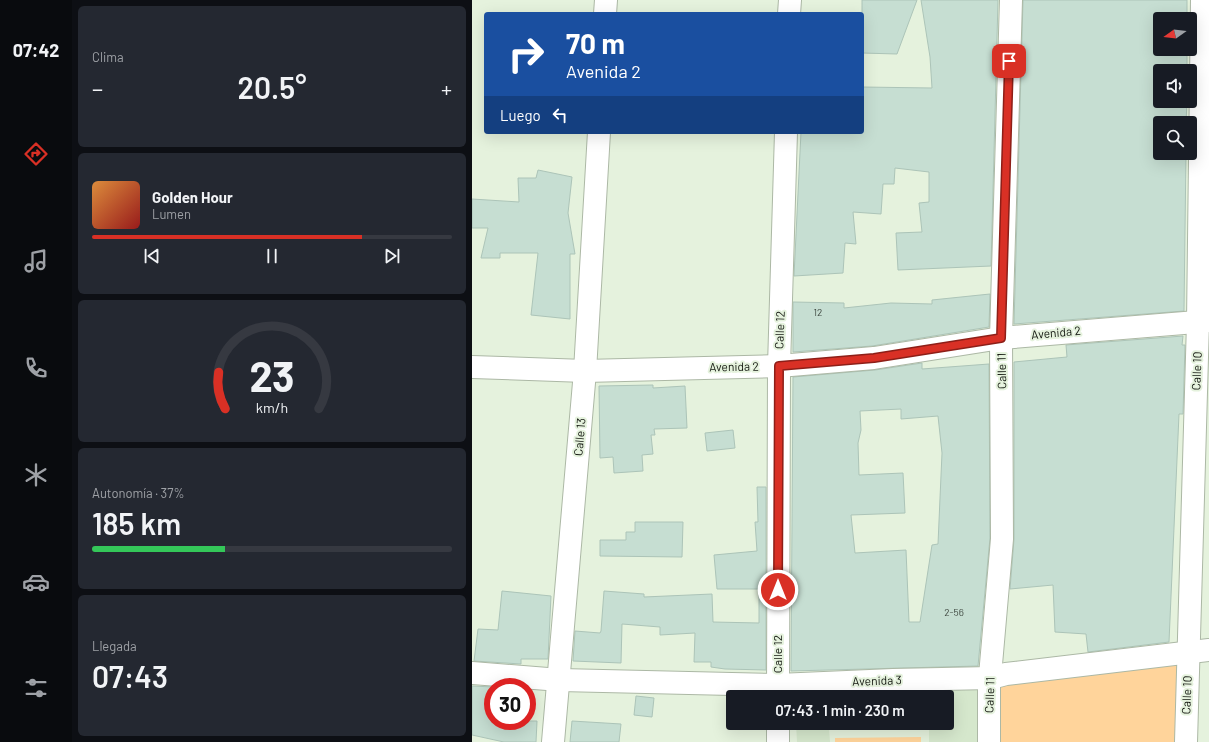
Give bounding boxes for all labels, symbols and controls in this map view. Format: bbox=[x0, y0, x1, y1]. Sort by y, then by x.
north arrow bbox=[1153, 12, 1197, 56]
map controls bbox=[1153, 12, 1197, 160]
text: 70 m bbox=[566, 26, 625, 60]
icon: right bbox=[500, 28, 552, 80]
text: 07:42 bbox=[13, 39, 59, 61]
pin bbox=[992, 44, 1026, 78]
text: Clima bbox=[92, 49, 124, 65]
icon: arrive bbox=[998, 50, 1020, 72]
text: Avenida 2 bbox=[566, 60, 641, 82]
button: sound bbox=[1153, 64, 1197, 108]
text: 20.5° bbox=[238, 69, 307, 105]
text: − bbox=[92, 75, 103, 101]
text: + bbox=[441, 75, 452, 101]
icon: left bbox=[549, 104, 571, 126]
text: Luego bbox=[500, 106, 541, 124]
button: search bbox=[1153, 116, 1197, 160]
icon: directions bbox=[22, 140, 50, 168]
text: Golden Hour bbox=[152, 188, 233, 206]
text: Lumen bbox=[152, 206, 191, 222]
icon: previous bbox=[141, 245, 163, 267]
icon: pause bbox=[261, 245, 283, 267]
icon: next bbox=[381, 245, 403, 267]
icon: music bbox=[22, 247, 50, 275]
house number: 12 bbox=[814, 306, 822, 318]
street label: Calle 12 bbox=[771, 311, 787, 349]
street label: Avenida 2 bbox=[1030, 323, 1081, 341]
text: 23 bbox=[249, 350, 295, 400]
street label: Calle 10 bbox=[1188, 351, 1204, 391]
street label: Calle 11 bbox=[994, 353, 1008, 389]
icon: phone bbox=[22, 354, 50, 382]
street label: Avenida 2 bbox=[709, 359, 759, 373]
text: km/h bbox=[256, 399, 288, 416]
street label: Calle 13 bbox=[570, 417, 588, 456]
icon: climate bbox=[22, 461, 50, 489]
text: Autonomía · 37% bbox=[92, 485, 184, 501]
text: 185 km bbox=[92, 505, 181, 541]
icon: car bbox=[22, 568, 50, 596]
position arrow bbox=[757, 569, 799, 611]
house number: 2-56 bbox=[944, 606, 964, 618]
street label: Calle 12 bbox=[770, 635, 784, 673]
text: Llegada bbox=[92, 638, 137, 654]
text: 07:43 bbox=[92, 658, 168, 694]
street label: Avenida 3 bbox=[852, 672, 902, 688]
icon: filters bbox=[22, 674, 50, 702]
street label: Calle 10 bbox=[1178, 675, 1194, 715]
street label: Calle 11 bbox=[981, 677, 997, 713]
speed limit sign: 30 bbox=[484, 678, 536, 730]
text: 07:43 · 1 min · 230 m bbox=[775, 701, 905, 719]

